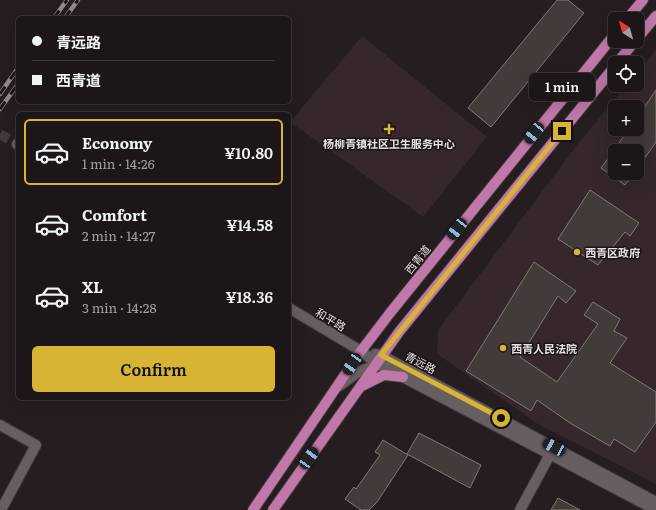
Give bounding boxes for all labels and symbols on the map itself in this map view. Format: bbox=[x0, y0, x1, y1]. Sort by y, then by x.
north arrow bbox=[608, 12, 644, 48]
callout: 1 min bbox=[529, 73, 595, 101]
car bbox=[522, 120, 546, 146]
route end bbox=[553, 122, 571, 140]
marker: 杨柳青镇社区卫生服务中心 bbox=[383, 123, 395, 135]
place label: 杨柳青镇社区卫生服务中心 bbox=[323, 135, 455, 151]
car bbox=[445, 216, 469, 242]
street label: 西青道 bbox=[400, 241, 434, 277]
place label: 西青区政府 bbox=[585, 244, 640, 260]
marker: 西青区政府 bbox=[572, 247, 582, 257]
street label: 和平路 bbox=[313, 304, 349, 334]
place label: 西青人民法院 bbox=[511, 340, 577, 356]
marker: 西青人民法院 bbox=[498, 343, 508, 353]
street label: 青远路 bbox=[403, 347, 439, 377]
car bbox=[340, 351, 364, 377]
route start bbox=[492, 409, 510, 427]
car bbox=[541, 436, 567, 458]
car bbox=[297, 445, 321, 471]

